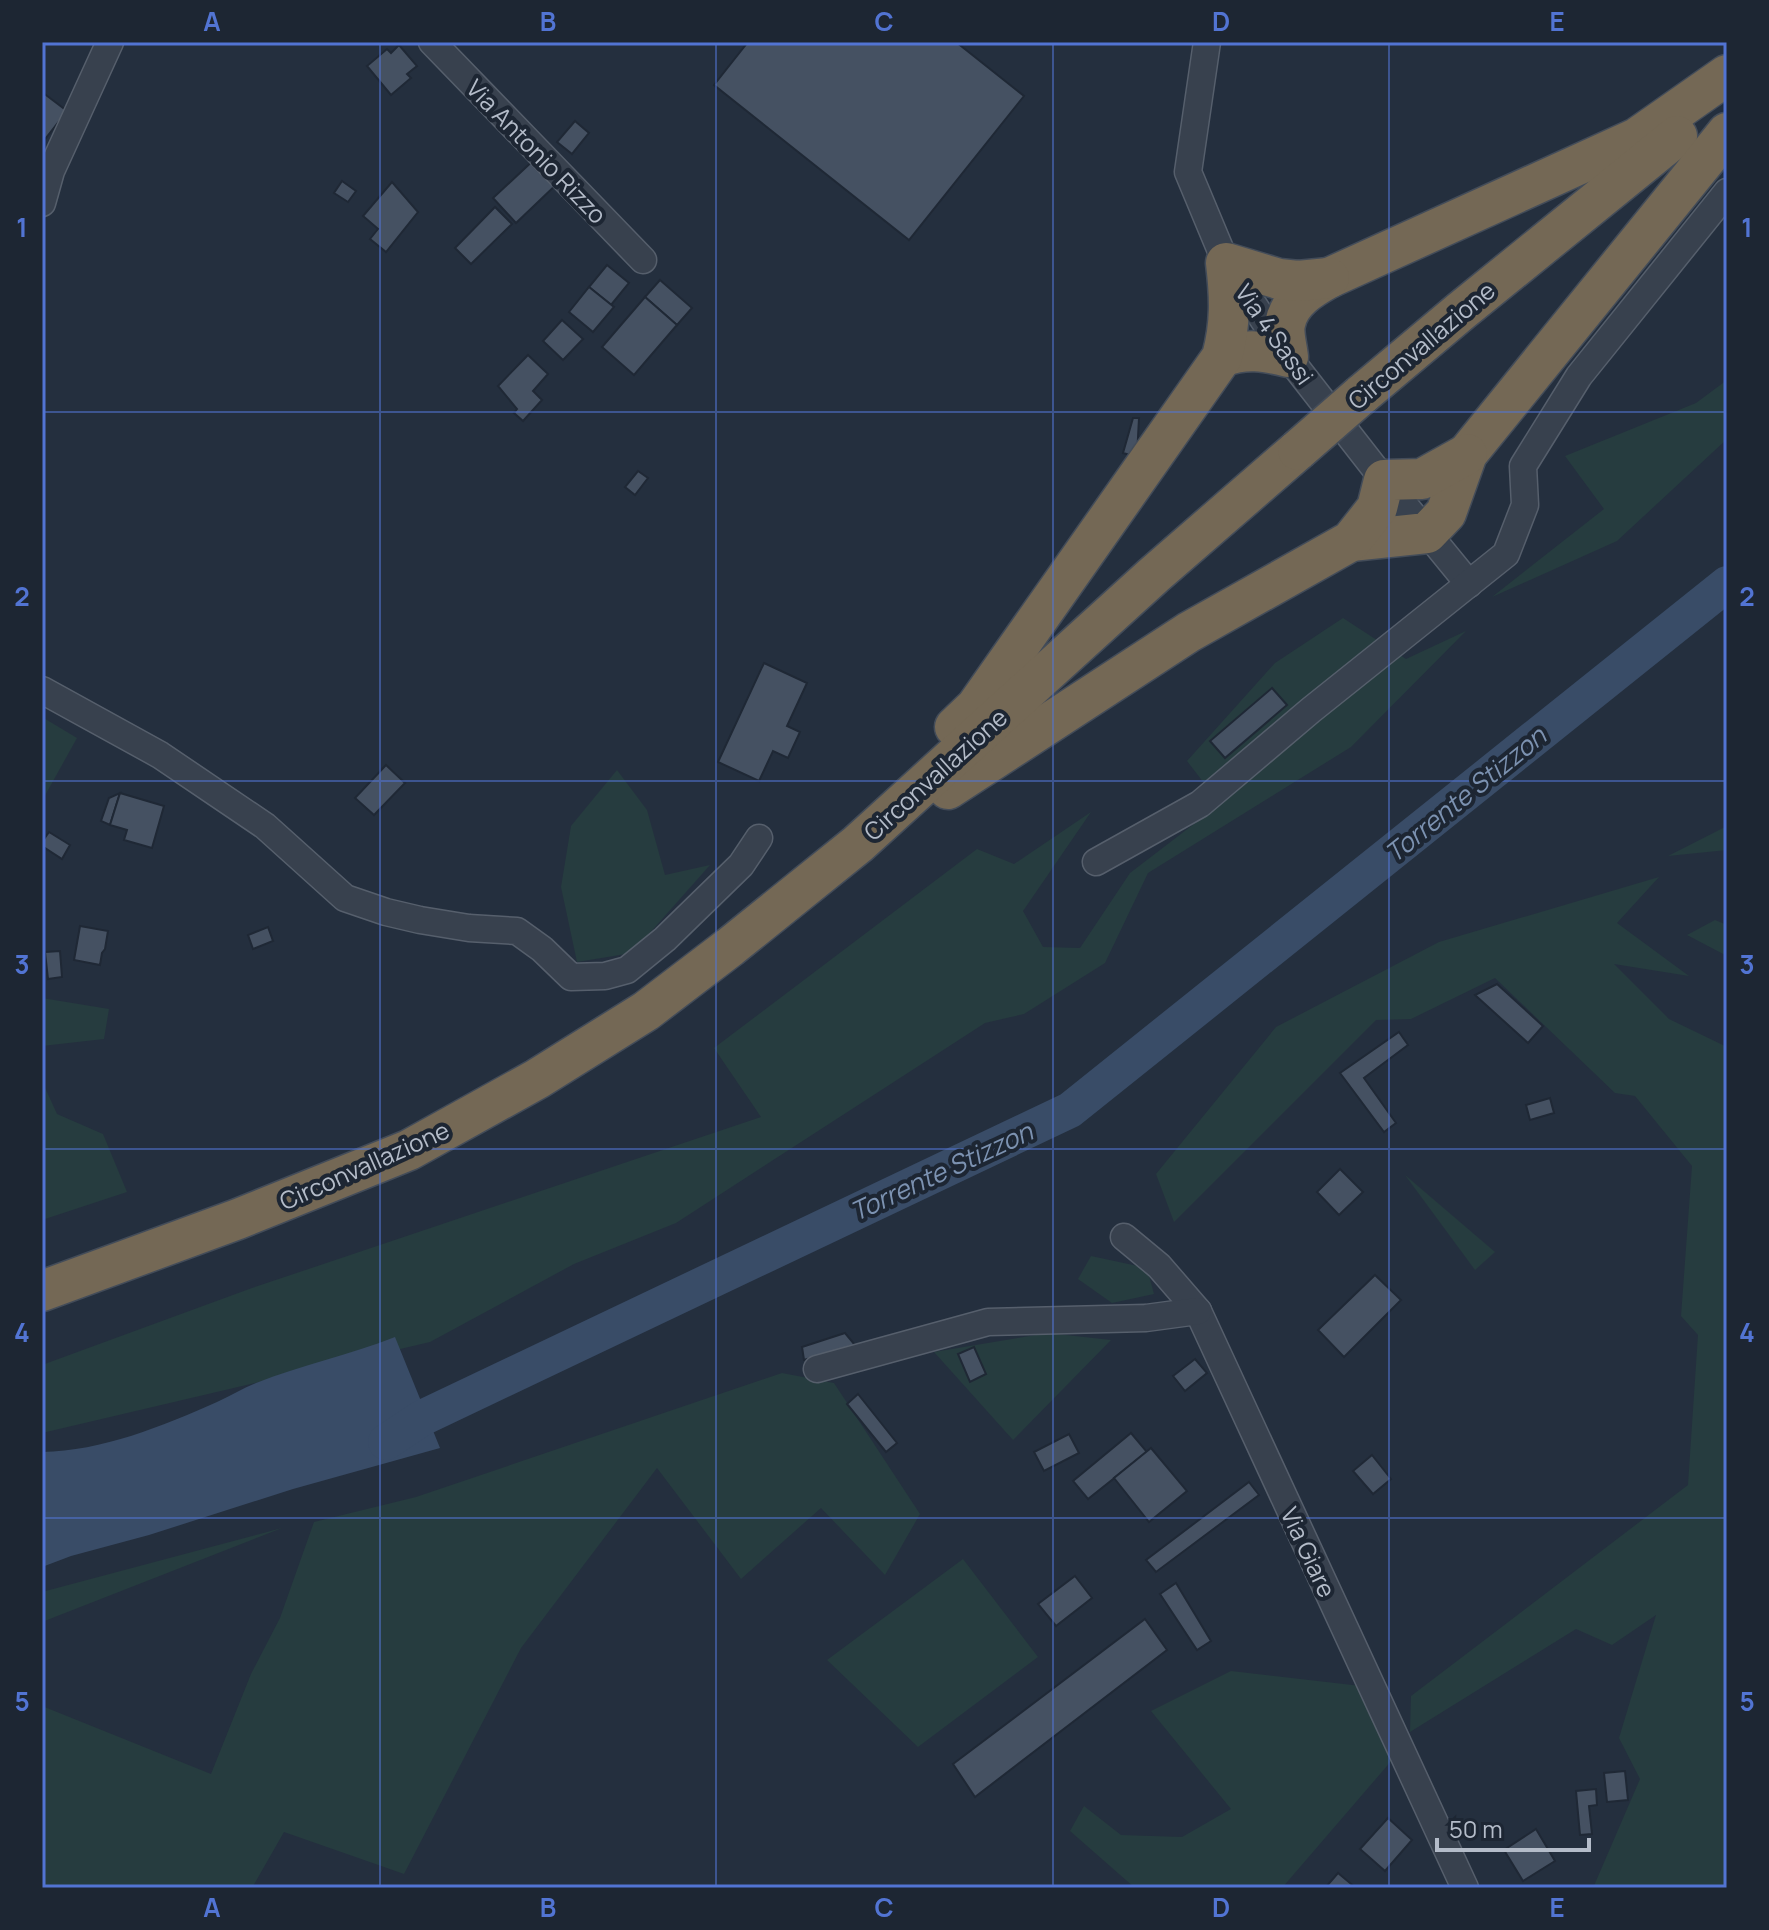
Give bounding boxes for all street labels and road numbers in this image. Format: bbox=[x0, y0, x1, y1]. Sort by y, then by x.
street label: Via Antonio Rizzo bbox=[460, 72, 614, 230]
street label: Circonvallazione bbox=[1340, 274, 1502, 416]
street label: Via 4 Sassi bbox=[1228, 277, 1322, 391]
street label: Circonvallazione bbox=[856, 701, 1014, 847]
street label: Circonvallazione bbox=[274, 1113, 454, 1217]
street label: Via Giare bbox=[1274, 1502, 1344, 1602]

